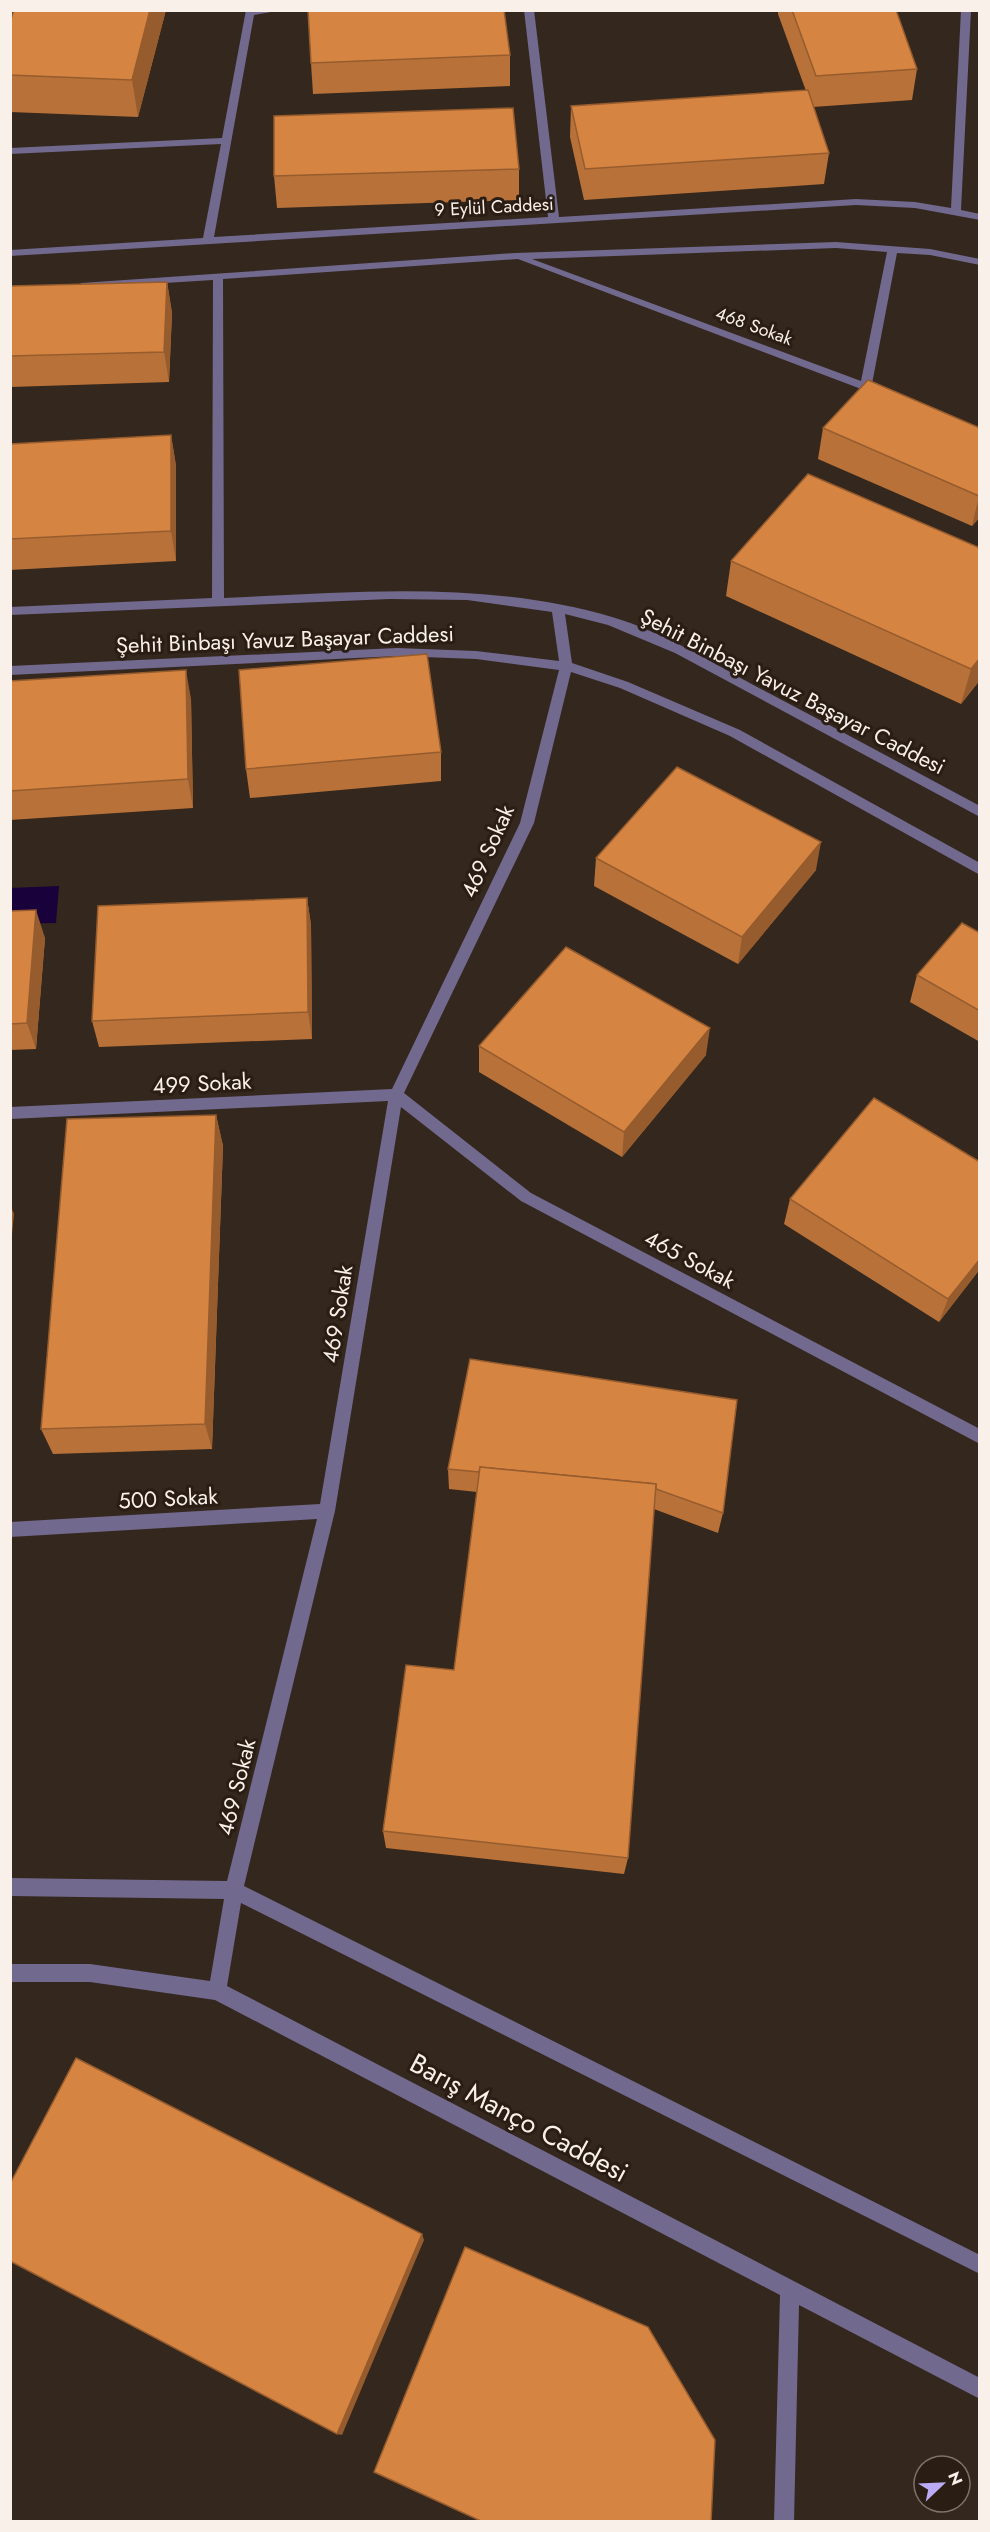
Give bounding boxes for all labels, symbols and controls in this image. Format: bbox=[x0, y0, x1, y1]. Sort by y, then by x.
street label: 9 Eylül Caddesi bbox=[434, 191, 554, 223]
street label: 468 Sokak bbox=[712, 300, 796, 352]
street label: Şehit Binbaşı Yavuz Başayar Caddesi bbox=[635, 600, 951, 782]
street label: Şehit Binbaşı Yavuz Başayar Caddesi bbox=[115, 617, 455, 661]
street label: 469 Sokak bbox=[452, 799, 522, 903]
street label: 499 Sokak bbox=[152, 1064, 252, 1102]
street label: 465 Sokak bbox=[639, 1222, 741, 1296]
street label: 469 Sokak bbox=[313, 1262, 361, 1365]
street label: 500 Sokak bbox=[118, 1479, 219, 1517]
street label: 469 Sokak bbox=[209, 1735, 264, 1839]
street label: Barış Manço Caddesi bbox=[403, 2043, 635, 2192]
north arrow bbox=[912, 2454, 972, 2514]
text: N bbox=[942, 2468, 968, 2489]

